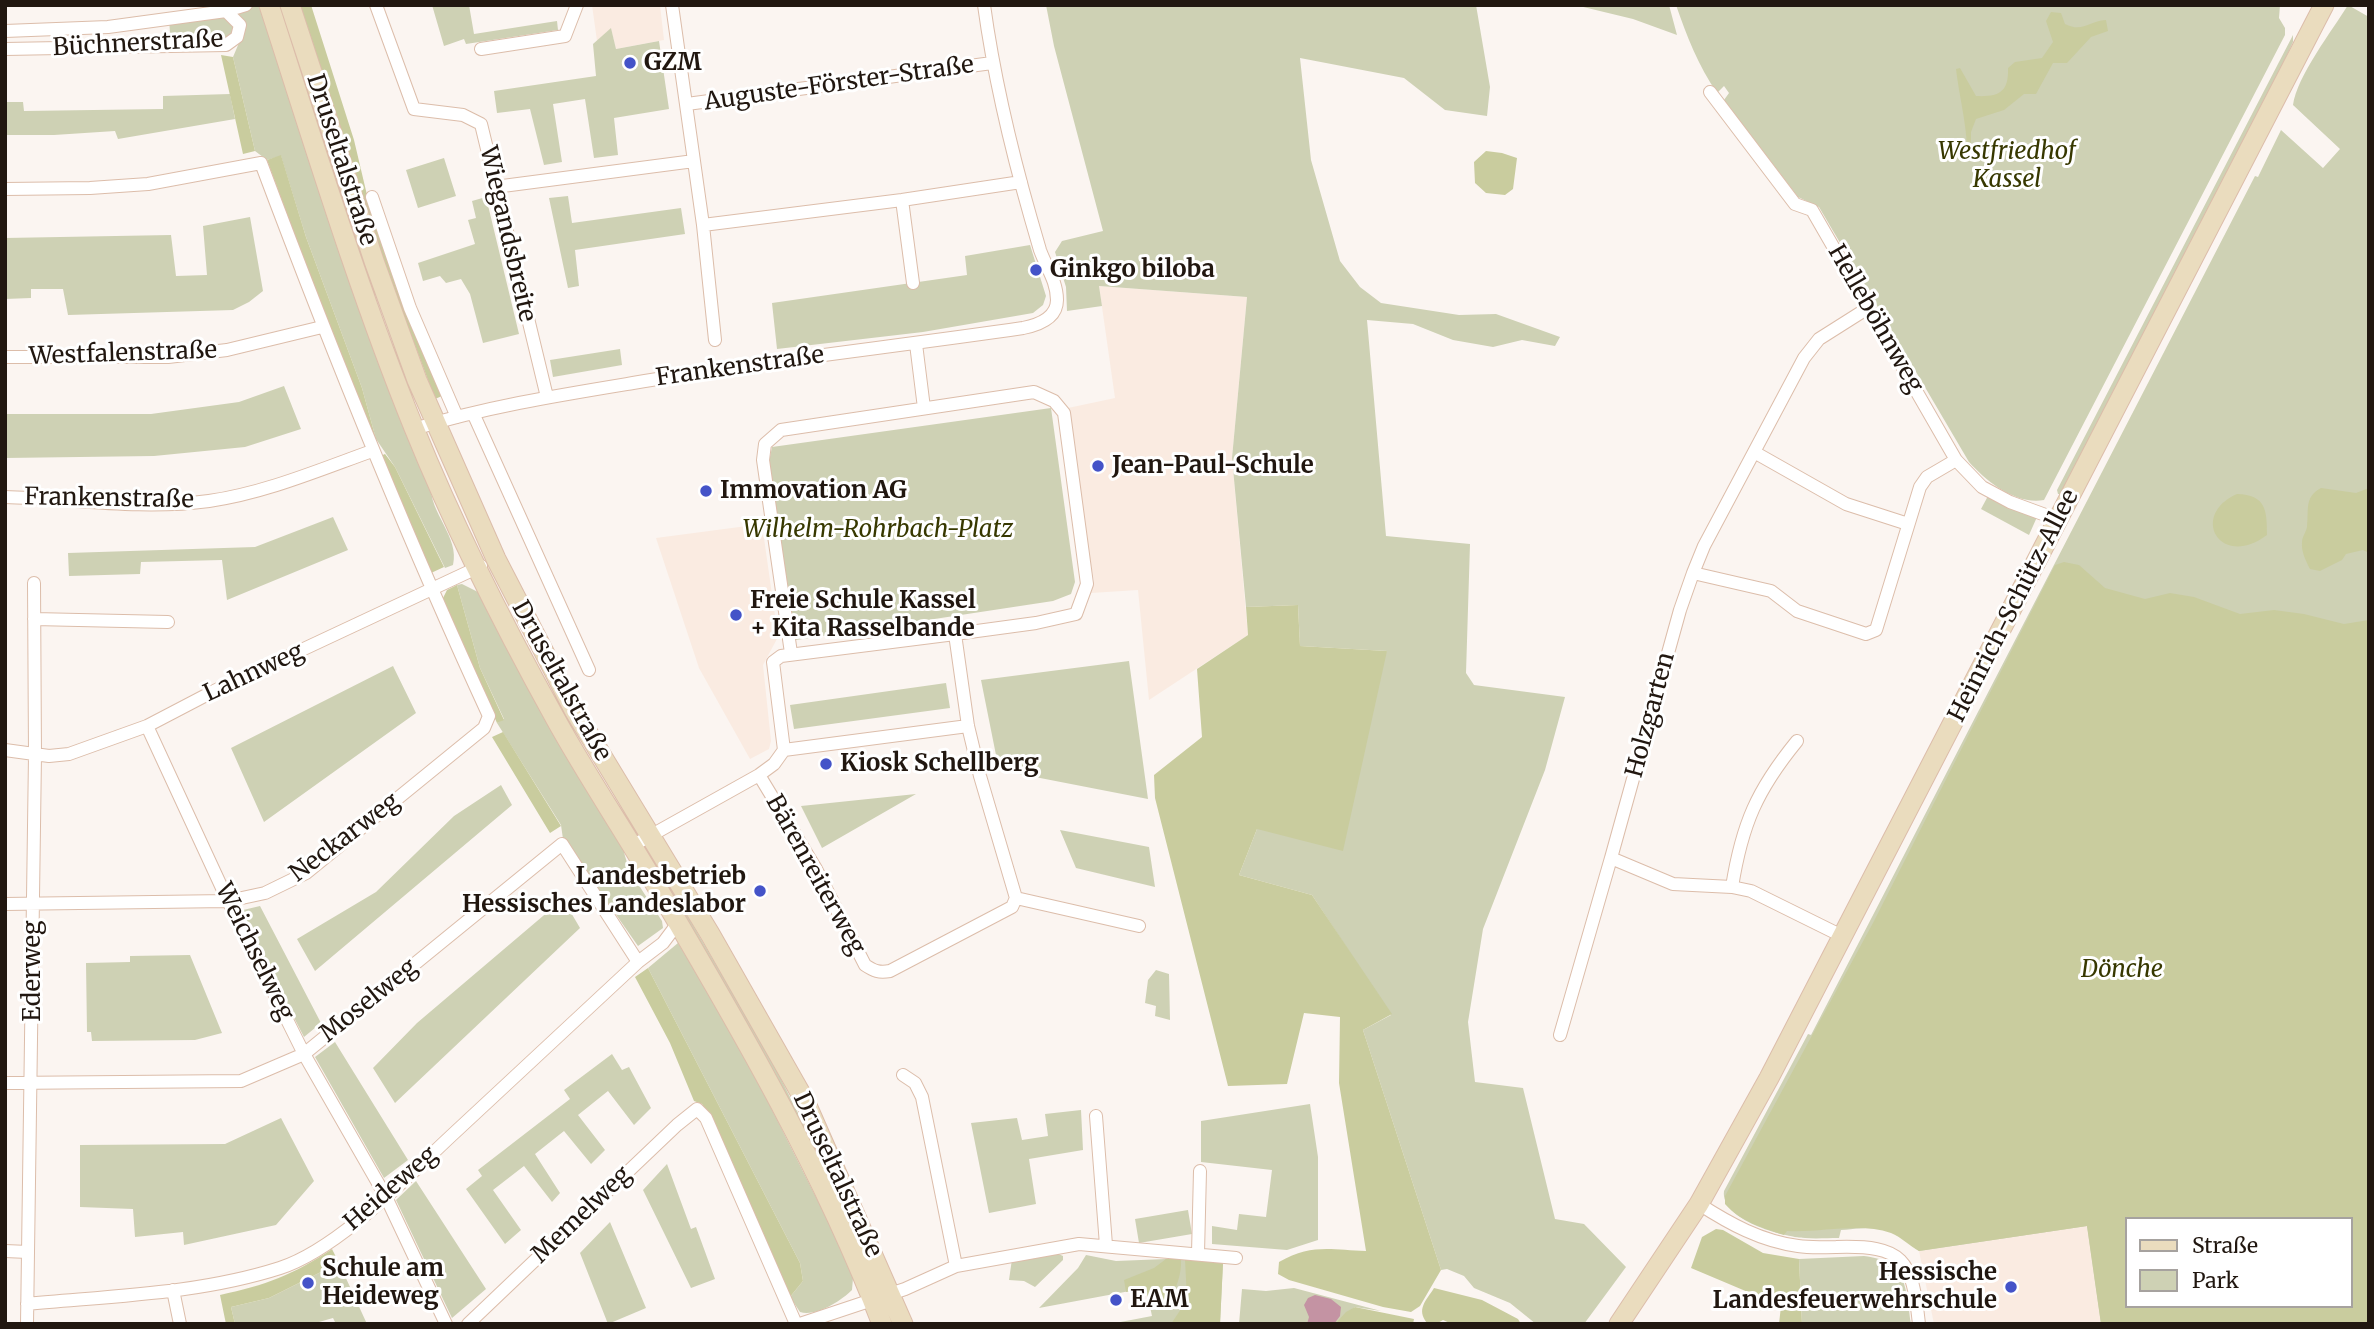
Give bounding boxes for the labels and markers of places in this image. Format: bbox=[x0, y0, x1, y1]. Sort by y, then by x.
place label: GZM bbox=[644, 49, 702, 77]
marker: GZM bbox=[622, 55, 638, 71]
place label: Ginkgo biloba bbox=[1050, 256, 1215, 284]
marker: Ginkgo biloba bbox=[1028, 262, 1044, 278]
place label: Jean-Paul-Schule bbox=[1112, 452, 1314, 480]
marker: Jean-Paul-Schule bbox=[1090, 458, 1106, 474]
place label: Immovation AG bbox=[720, 477, 907, 505]
marker: Immovation AG bbox=[698, 483, 714, 499]
place label: Freie Schule Kassel + Kita Rasselbande bbox=[750, 587, 976, 643]
marker: Freie Schule Kassel + Kita Rasselbande bbox=[728, 607, 744, 623]
place label: Kiosk Schellberg bbox=[840, 750, 1039, 778]
marker: Kiosk Schellberg bbox=[818, 756, 834, 772]
place label: Landesbetrieb Hessisches Landeslabor bbox=[462, 863, 746, 919]
marker: Landesbetrieb Hessisches Landeslabor bbox=[752, 883, 768, 899]
place label: Schule am Heideweg bbox=[322, 1255, 444, 1311]
place label: Hessische Landesfeuerwehrschule bbox=[1713, 1259, 1997, 1315]
marker: Schule am Heideweg bbox=[300, 1275, 316, 1291]
marker: Hessische Landesfeuerwehrschule bbox=[2003, 1279, 2019, 1295]
place label: EAM bbox=[1130, 1286, 1189, 1314]
marker: EAM bbox=[1108, 1292, 1124, 1308]

